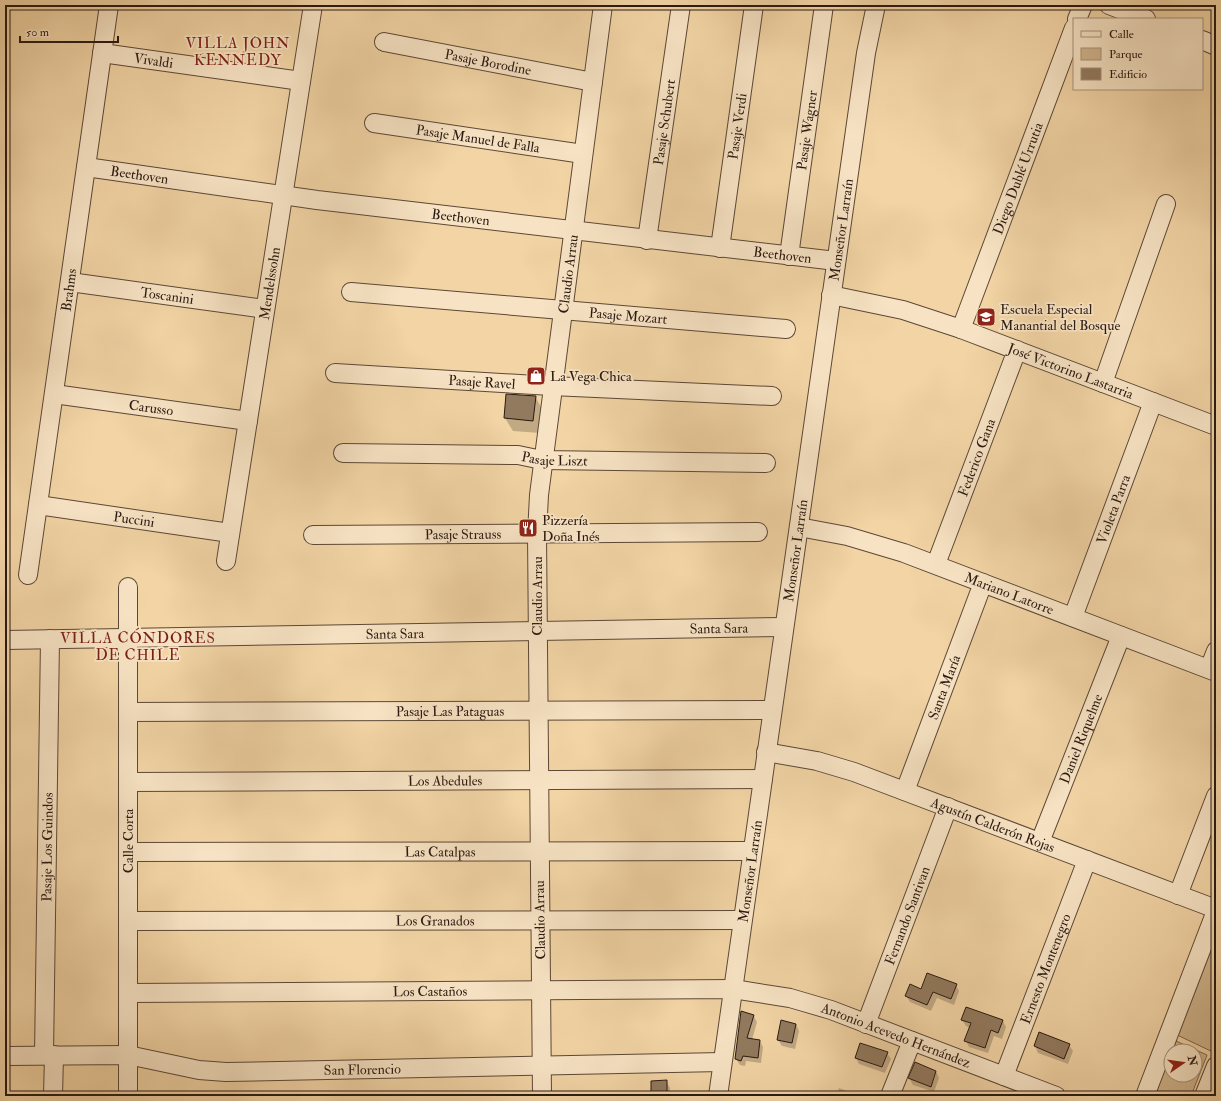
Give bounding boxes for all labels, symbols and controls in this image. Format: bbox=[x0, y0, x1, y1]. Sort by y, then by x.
scale bar bbox=[20, 18, 118, 44]
legend bbox=[1073, 18, 1203, 90]
text: 50 m bbox=[26, 25, 50, 40]
text: Calle bbox=[1109, 27, 1134, 42]
district label: VILLA JOHN KENNEDY bbox=[185, 34, 291, 70]
street label: Pasaje Borodine bbox=[443, 45, 533, 79]
text: Parque bbox=[1109, 47, 1143, 62]
street label: Vivaldi bbox=[133, 49, 174, 71]
text: Edificio bbox=[1109, 67, 1147, 82]
street label: Pasaje Schubert bbox=[649, 78, 679, 166]
street label: Pasaje Wagner bbox=[793, 89, 821, 171]
street label: Pasaje Verdi bbox=[724, 92, 750, 160]
street label: Diego Dublé Urrutia bbox=[989, 120, 1046, 237]
street label: Pasaje Manuel de Falla bbox=[415, 121, 541, 156]
street label: Beethoven bbox=[109, 162, 170, 187]
street label: Monseñor Larraín bbox=[825, 177, 857, 282]
street label: Beethoven bbox=[431, 205, 491, 229]
street label: Claudio Arrau bbox=[554, 233, 581, 314]
street label: Beethoven bbox=[752, 243, 812, 267]
street label: Mendelssohn bbox=[255, 246, 284, 321]
street label: Brahms bbox=[57, 267, 80, 312]
street label: Toscanini bbox=[139, 283, 195, 308]
place label: Escuela Especial Manantial del Bosque bbox=[1000, 301, 1120, 334]
street label: Pasaje Mozart bbox=[588, 304, 668, 327]
school or university icon: Escuela Especial Manantial del Bosque bbox=[975, 306, 997, 328]
street label: José Victorino Lastarria bbox=[1005, 339, 1136, 402]
shop icon: La Vega Chica bbox=[525, 365, 547, 387]
place label: La Vega Chica bbox=[550, 368, 632, 385]
street label: Pasaje Ravel bbox=[448, 371, 516, 392]
street label: Carusso bbox=[128, 396, 175, 419]
street label: Federico Gana bbox=[954, 416, 999, 499]
street label: Pasaje Liszt bbox=[520, 447, 588, 469]
street label: Violeta Parra bbox=[1092, 472, 1134, 546]
street label: Monseñor Larraín bbox=[780, 498, 811, 603]
street label: Puccini bbox=[112, 508, 156, 530]
place label: Pizzería Doña Inés bbox=[542, 512, 600, 545]
restaurant icon: Pizzería Doña Inés bbox=[517, 517, 539, 539]
street label: Pasaje Strauss bbox=[425, 525, 501, 543]
street label: Claudio Arrau bbox=[529, 556, 546, 636]
street label: Mariano Latorre bbox=[962, 568, 1056, 618]
street label: Santa Sara bbox=[690, 619, 749, 637]
street label: Santa Sara bbox=[366, 625, 425, 642]
district label: VILLA CÓNDORES DE CHILE bbox=[60, 627, 216, 665]
street label: Santa María bbox=[924, 652, 964, 722]
street label: Daniel Riquelme bbox=[1055, 691, 1106, 786]
street label: Pasaje Las Pataguas bbox=[396, 702, 505, 720]
street label: Los Abedules bbox=[408, 772, 483, 789]
street label: Pasaje Los Guindos bbox=[38, 792, 56, 902]
street label: Agustín Calderón Rojas bbox=[928, 793, 1058, 856]
street label: Calle Corta bbox=[120, 809, 137, 873]
street label: Monseñor Larraín bbox=[734, 819, 766, 923]
street label: Las Catalpas bbox=[404, 843, 476, 861]
street label: Fernando Santivan bbox=[881, 864, 933, 967]
street label: Claudio Arrau bbox=[531, 880, 549, 960]
street label: Ernesto Montenegro bbox=[1016, 911, 1074, 1026]
street label: Los Granados bbox=[396, 912, 475, 929]
street label: Los Castaños bbox=[393, 982, 468, 1000]
street label: Antonio Acevedo Hernández bbox=[818, 999, 973, 1071]
north arrow bbox=[1163, 1043, 1203, 1083]
text: N bbox=[1185, 1054, 1200, 1068]
street label: San Florencio bbox=[324, 1060, 401, 1079]

